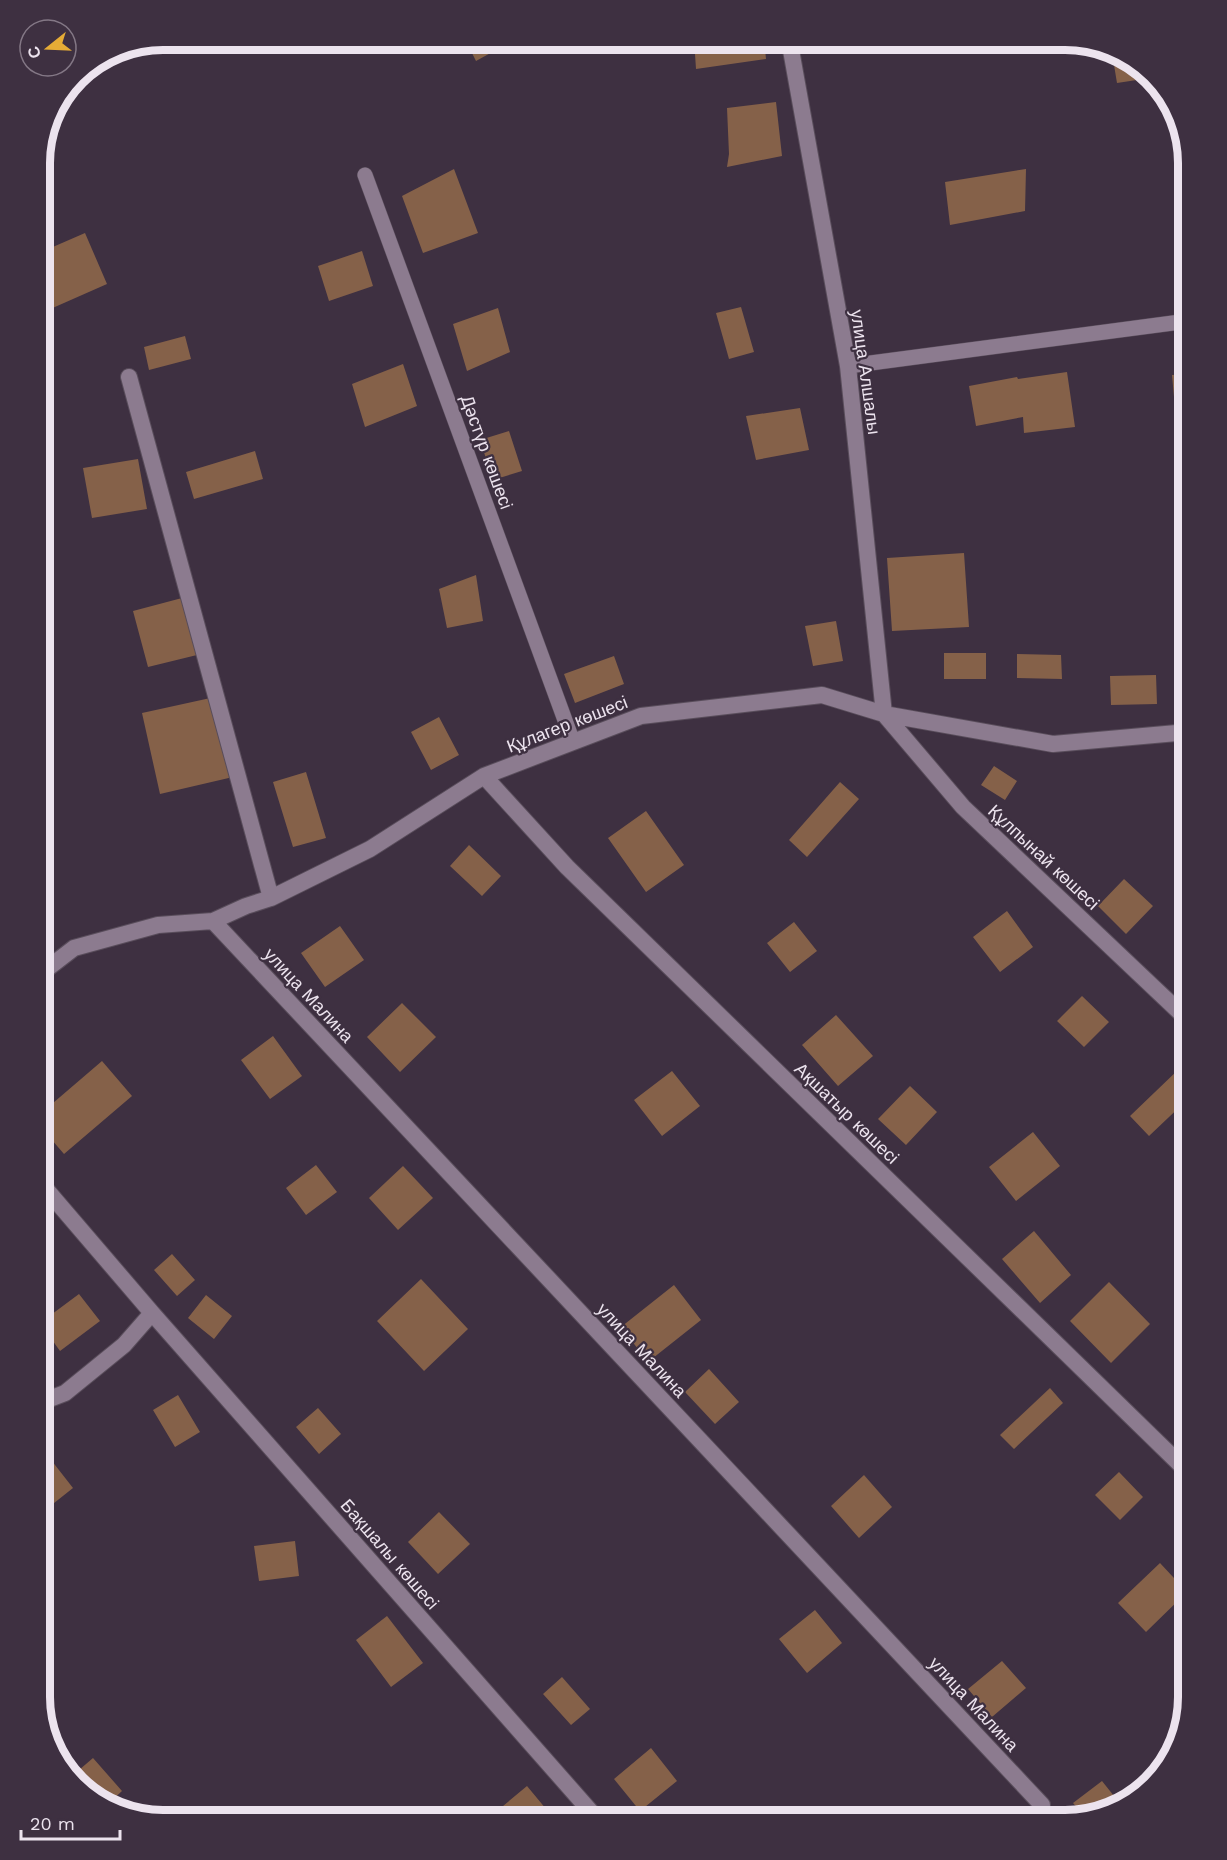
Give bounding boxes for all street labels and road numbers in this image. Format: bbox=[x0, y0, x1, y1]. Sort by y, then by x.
street label: улица Алшалы bbox=[847, 308, 885, 436]
street label: Дәстүр көшесі bbox=[457, 392, 517, 512]
street label: Құлагер көшесі bbox=[504, 691, 630, 757]
street label: Құлпынай көшесі bbox=[984, 800, 1104, 914]
street label: улица Малина bbox=[260, 943, 359, 1047]
street label: Ақшатыр көшесі bbox=[791, 1058, 903, 1168]
street label: улица Малина bbox=[593, 1298, 692, 1402]
street label: Бақшалы көшесі bbox=[336, 1495, 444, 1613]
street label: улица Малина bbox=[925, 1652, 1024, 1756]

